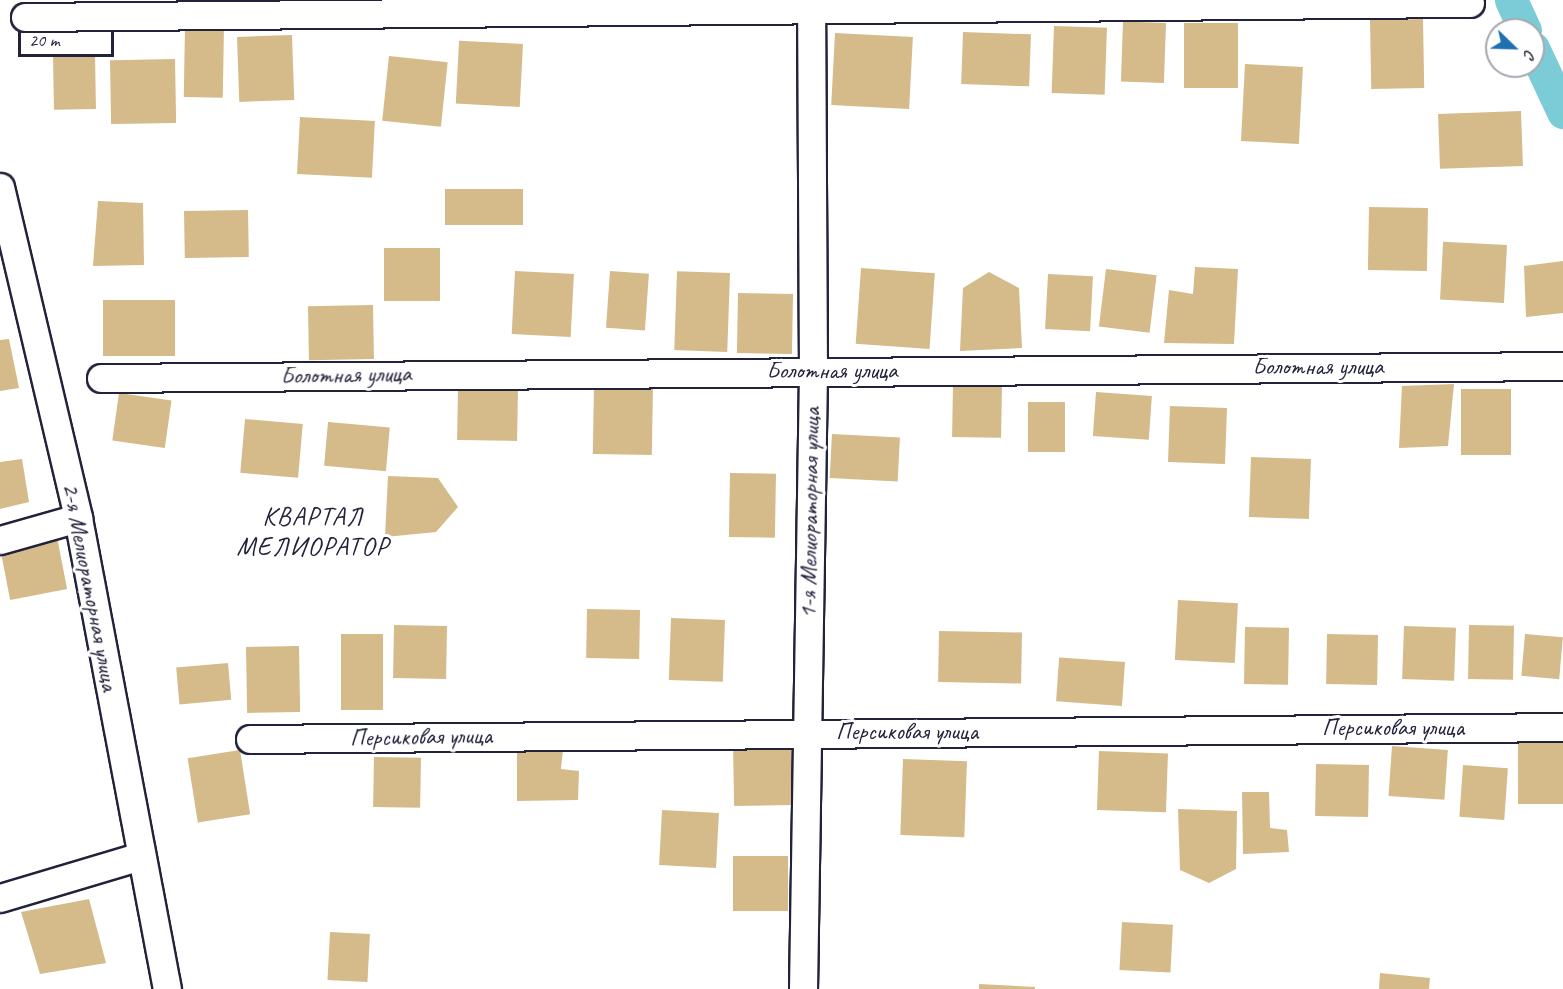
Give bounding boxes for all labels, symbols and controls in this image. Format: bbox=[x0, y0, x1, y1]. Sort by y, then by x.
scale bar bbox=[21, 18, 117, 56]
north arrow bbox=[1485, 18, 1545, 78]
text: 20 m bbox=[29, 29, 60, 51]
text: С bbox=[1519, 47, 1540, 62]
street label: Болотная улица bbox=[1252, 353, 1384, 381]
street label: Болотная улица bbox=[766, 357, 898, 385]
street label: Болотная улица bbox=[280, 359, 412, 391]
street label: 1-я Мелиораторная улица bbox=[794, 405, 826, 621]
street label: 2-я Мелиораторная улица bbox=[55, 478, 125, 696]
district label: КВАРТАЛ МЕЛИОРАТОР bbox=[237, 501, 389, 562]
street label: Персиковая улица bbox=[1321, 714, 1465, 742]
street label: Персиковая улица bbox=[835, 718, 979, 746]
street label: Персиковая улица bbox=[348, 721, 494, 753]

